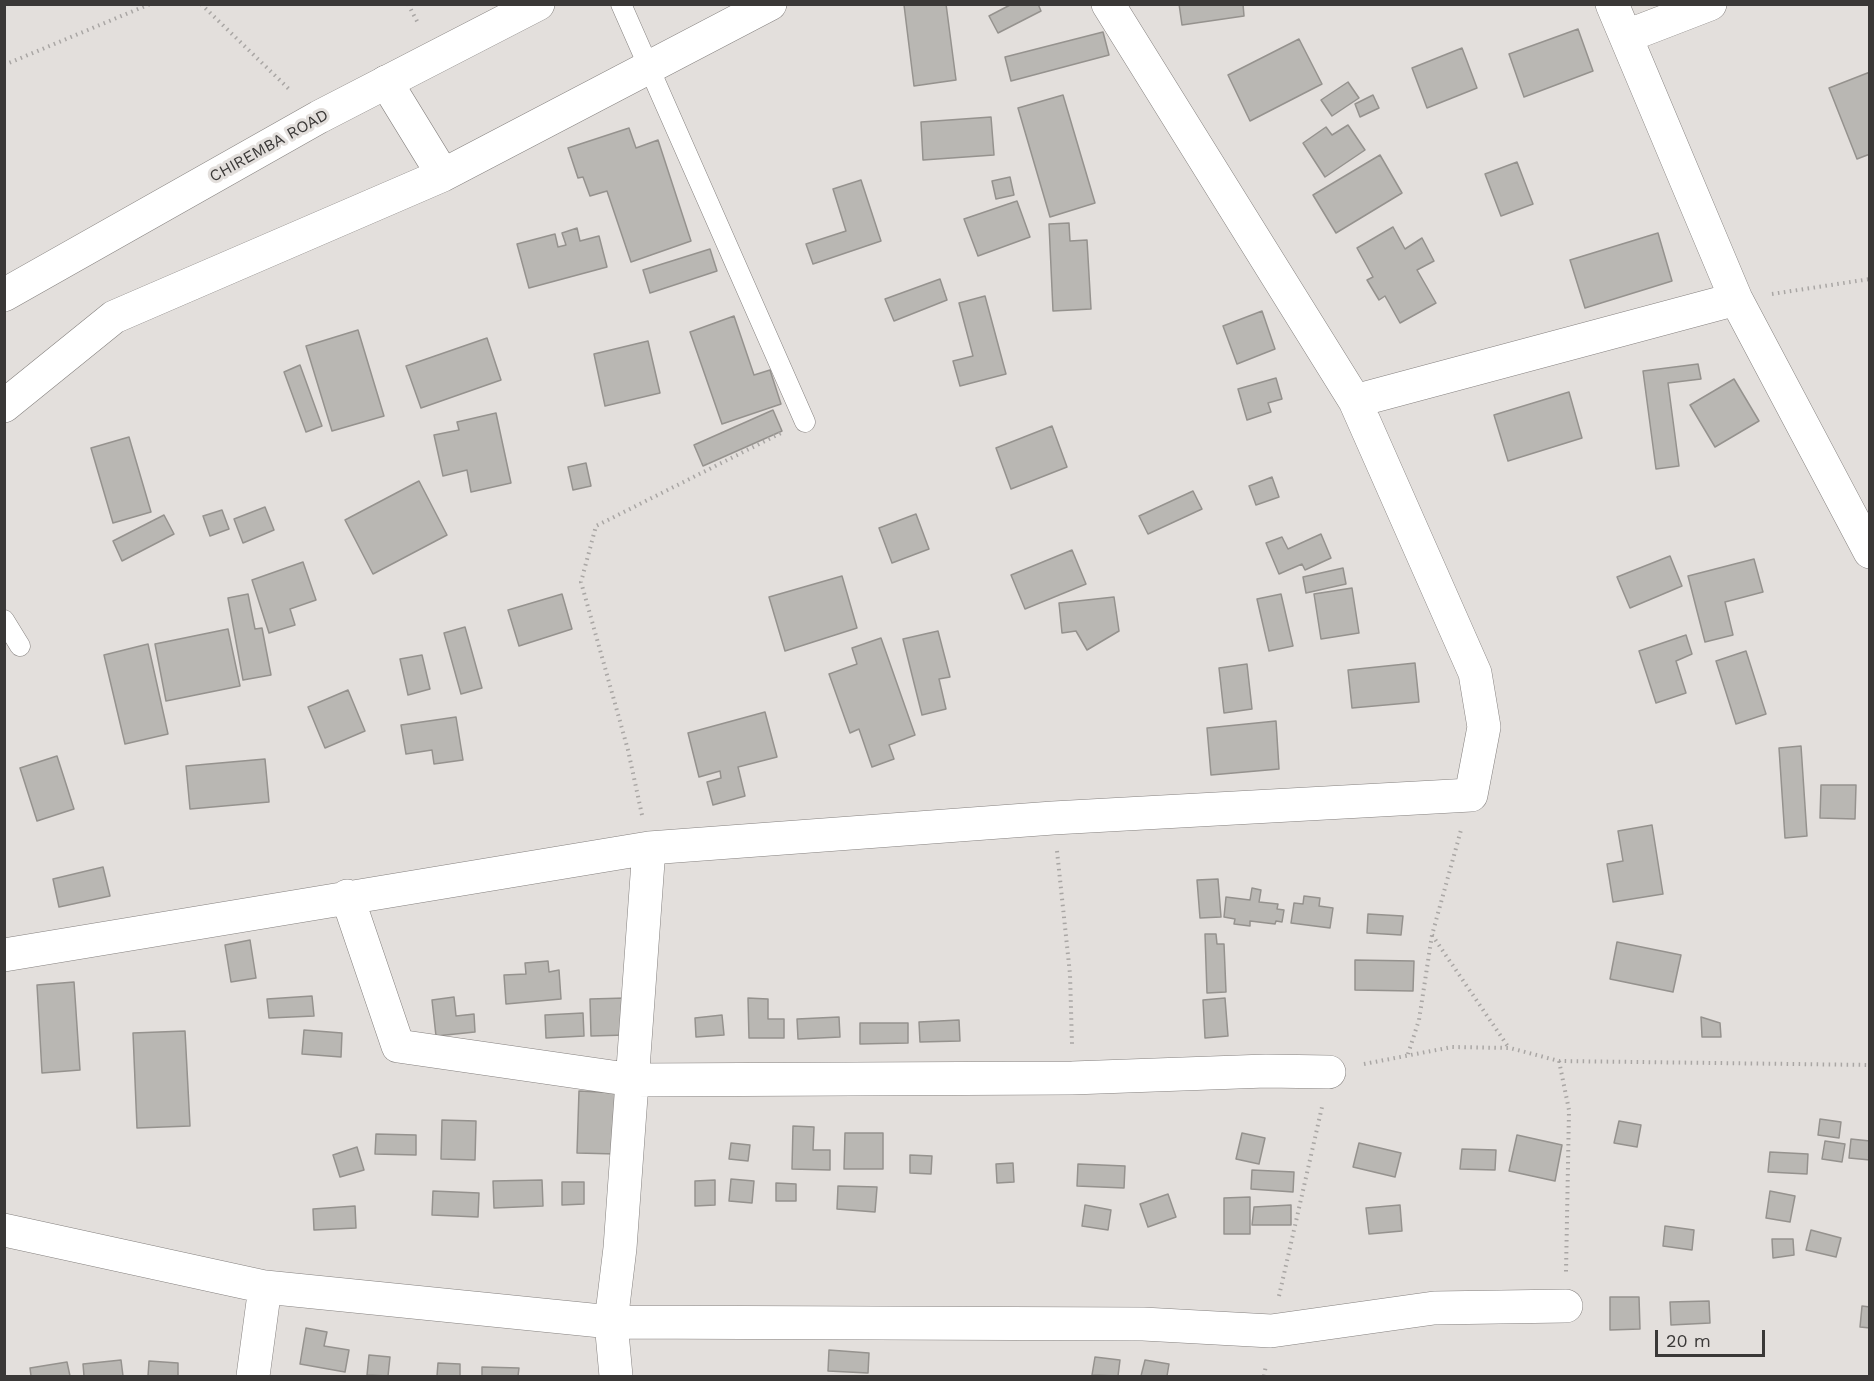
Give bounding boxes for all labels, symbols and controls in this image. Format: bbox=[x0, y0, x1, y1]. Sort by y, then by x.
street label: CHIREMBA ROAD bbox=[206, 105, 332, 187]
scale bar bbox=[1658, 1318, 1768, 1356]
text: 20 m bbox=[1666, 1330, 1711, 1351]

